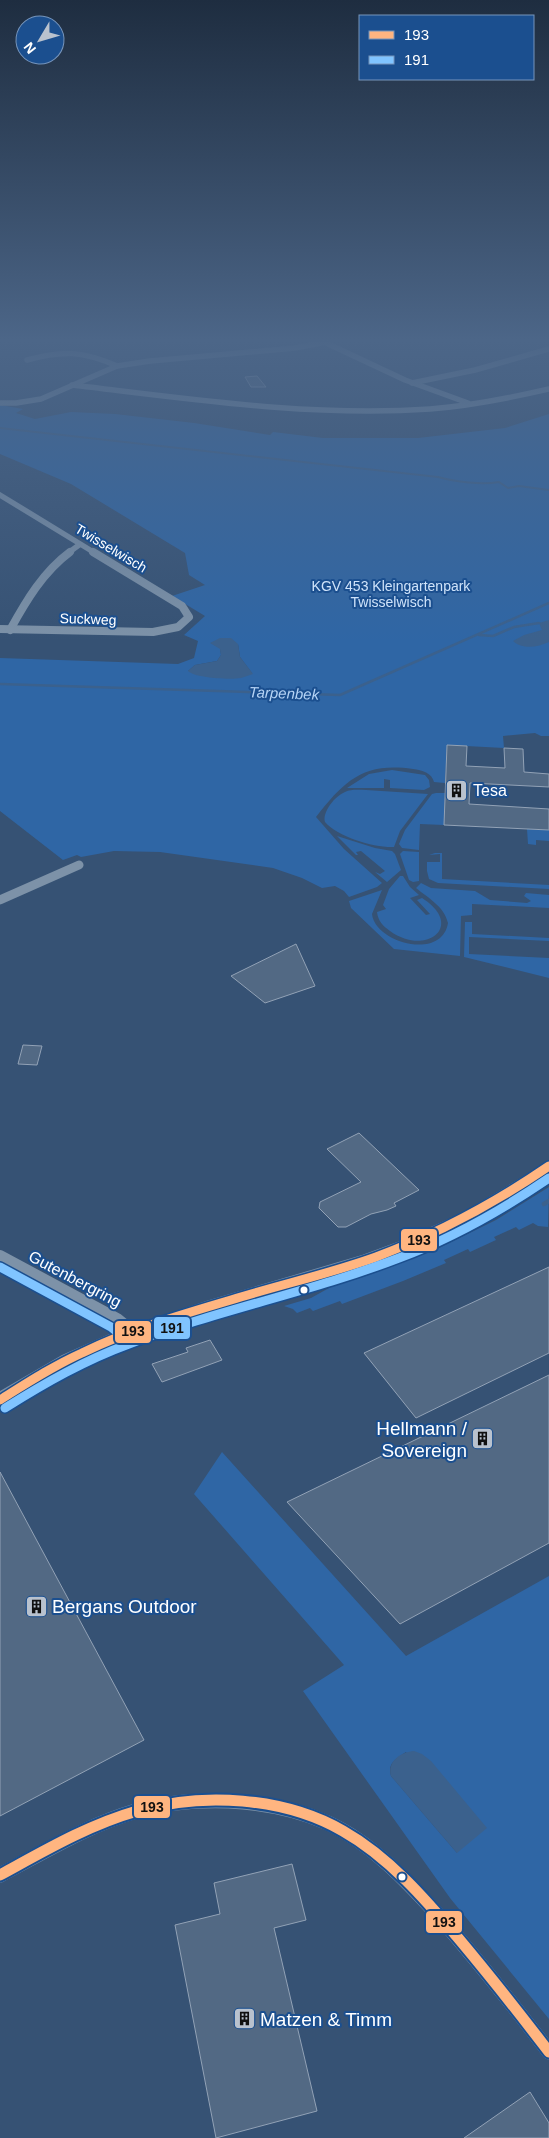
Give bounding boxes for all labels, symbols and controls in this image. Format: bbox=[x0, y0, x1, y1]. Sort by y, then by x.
north arrow bbox=[15, 15, 65, 65]
legend bbox=[359, 15, 534, 80]
text: 193 bbox=[404, 26, 429, 43]
text: N bbox=[20, 39, 39, 57]
text: 191 bbox=[404, 51, 429, 68]
street label: Twisselwisch bbox=[72, 520, 150, 576]
park label: KGV 453 Kleingartenpark Twisselwisch bbox=[312, 578, 471, 610]
street label: Suckweg bbox=[59, 610, 117, 628]
water label: Tarpenbek bbox=[249, 683, 321, 703]
building icon: Tesa bbox=[445, 778, 469, 802]
place label: Tesa bbox=[473, 782, 507, 799]
line badge: 193 bbox=[400, 1228, 438, 1252]
text: 193 bbox=[407, 1232, 431, 1248]
street label: Gutenbergring bbox=[26, 1247, 124, 1311]
unlabelled marker bbox=[299, 1285, 309, 1295]
line badge: 191 bbox=[153, 1316, 191, 1340]
line badge: 193 bbox=[114, 1320, 152, 1344]
text: 191 bbox=[160, 1320, 184, 1336]
text: 193 bbox=[121, 1323, 145, 1339]
place label: Hellmann / Sovereign bbox=[376, 1418, 468, 1461]
building icon: Hellmann / Sovereign bbox=[471, 1427, 495, 1451]
building icon: Bergans Outdoor bbox=[24, 1594, 48, 1618]
place label: Bergans Outdoor bbox=[52, 1596, 197, 1617]
line badge: 193 bbox=[133, 1795, 171, 1819]
text: 193 bbox=[140, 1799, 164, 1815]
unlabelled marker bbox=[397, 1872, 407, 1882]
line badge: 193 bbox=[425, 1910, 463, 1934]
text: 193 bbox=[432, 1914, 456, 1930]
building icon: Matzen & Timm bbox=[232, 2007, 256, 2031]
place label: Matzen & Timm bbox=[260, 2009, 392, 2030]

